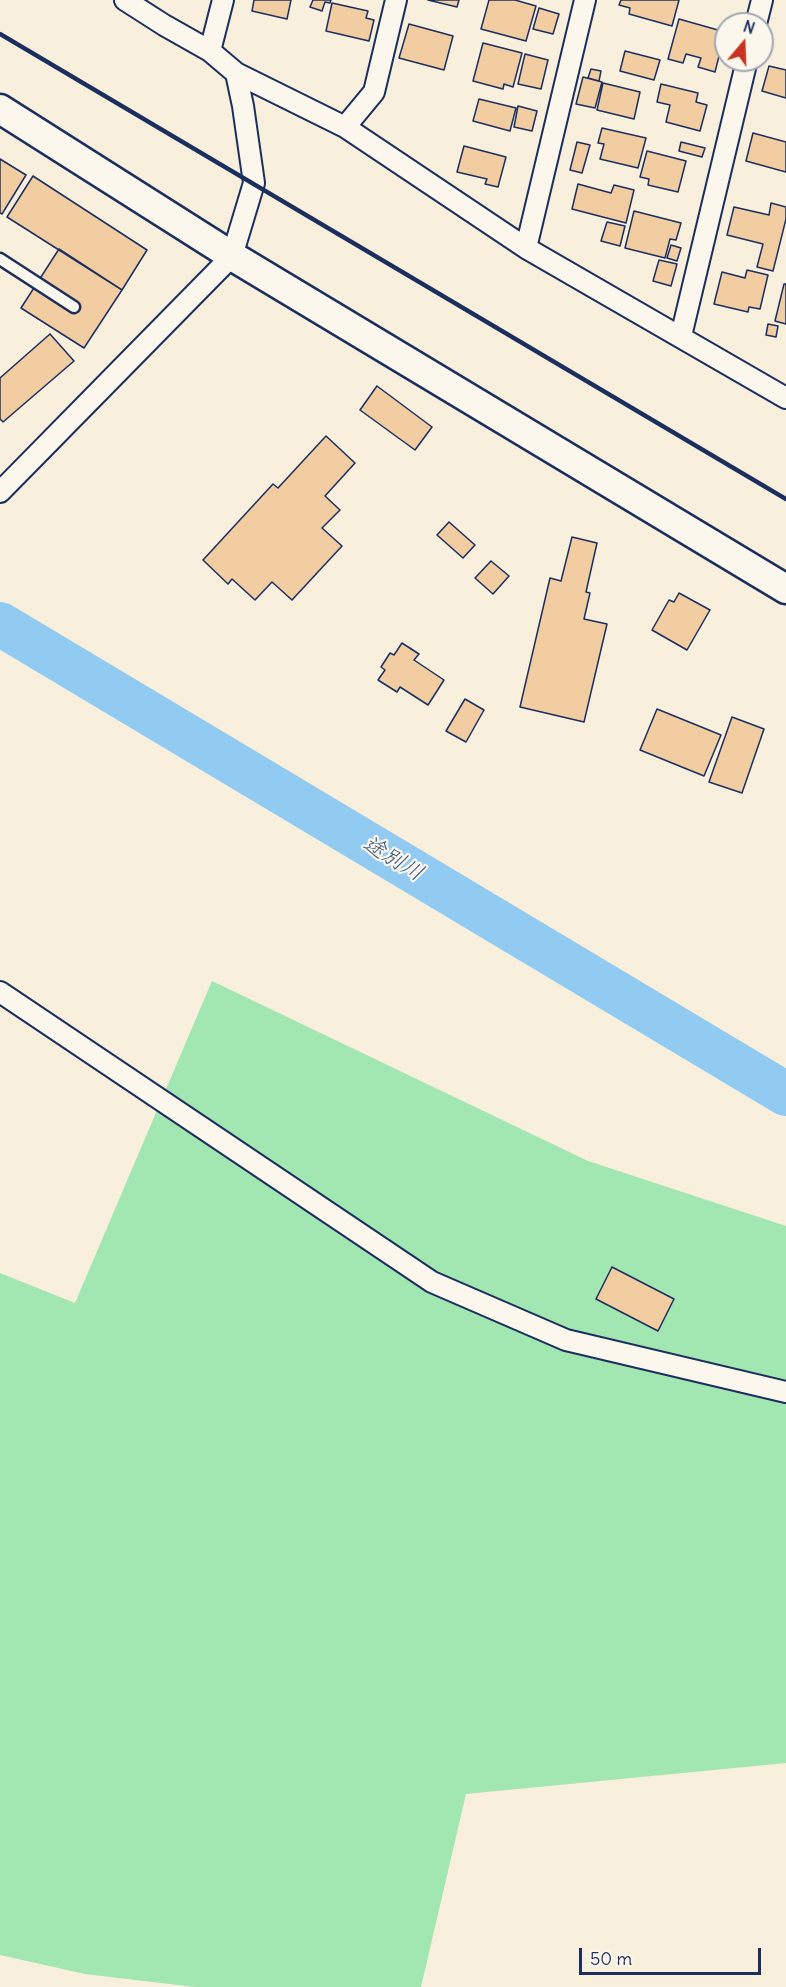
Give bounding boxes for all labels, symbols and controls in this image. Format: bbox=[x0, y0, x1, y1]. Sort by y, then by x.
north arrow bbox=[714, 12, 774, 72]
text: N bbox=[741, 16, 758, 38]
water label: 途別川 bbox=[358, 831, 428, 887]
scale bar bbox=[582, 1936, 764, 1974]
text: 50 m bbox=[590, 1947, 632, 1970]

